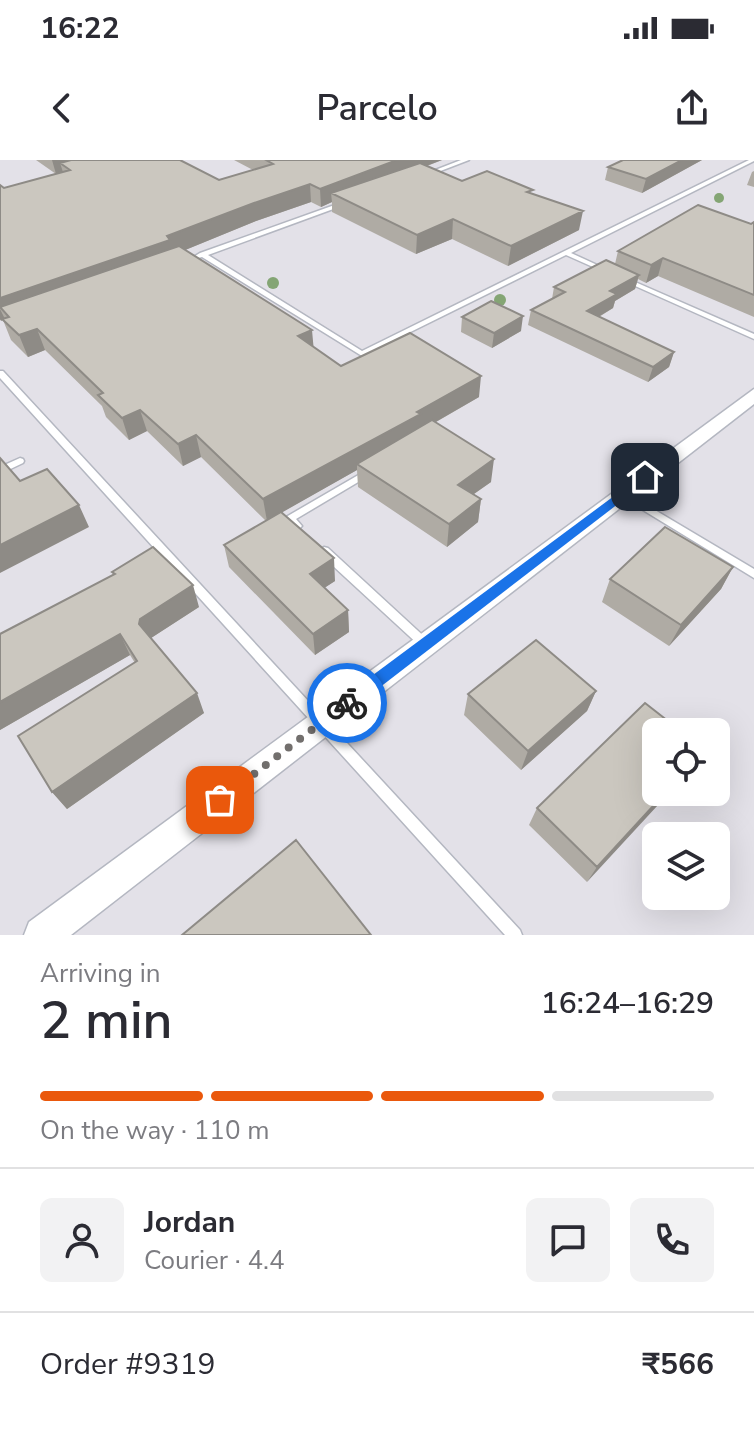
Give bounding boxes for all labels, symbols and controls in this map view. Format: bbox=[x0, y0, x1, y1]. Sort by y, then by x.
text: 16:22 bbox=[40, 8, 119, 49]
text: Parcelo bbox=[316, 84, 438, 133]
icon: back bbox=[40, 86, 84, 130]
icon: share bbox=[670, 86, 714, 130]
pin bbox=[611, 443, 679, 511]
icon: home bbox=[623, 455, 667, 499]
courier bbox=[307, 663, 387, 743]
icon: bike bbox=[325, 681, 369, 725]
map controls bbox=[642, 718, 730, 910]
button: locate bbox=[642, 718, 730, 806]
pin bbox=[186, 766, 254, 834]
icon: bag bbox=[198, 778, 242, 822]
button: layers bbox=[642, 822, 730, 910]
text: Arriving in bbox=[40, 956, 161, 991]
text: 16:24–16:29 bbox=[541, 983, 714, 1024]
text: 2 min bbox=[40, 985, 173, 1056]
text: On the way · 110 m bbox=[40, 1113, 269, 1148]
button: person bbox=[40, 1198, 124, 1282]
button: chat bbox=[526, 1198, 610, 1282]
button: phone bbox=[630, 1198, 714, 1282]
text: Jordan bbox=[144, 1202, 235, 1243]
text: Courier · 4.4 bbox=[144, 1243, 285, 1278]
text: Order #9319 bbox=[40, 1344, 215, 1385]
text: ₹566 bbox=[642, 1344, 714, 1385]

